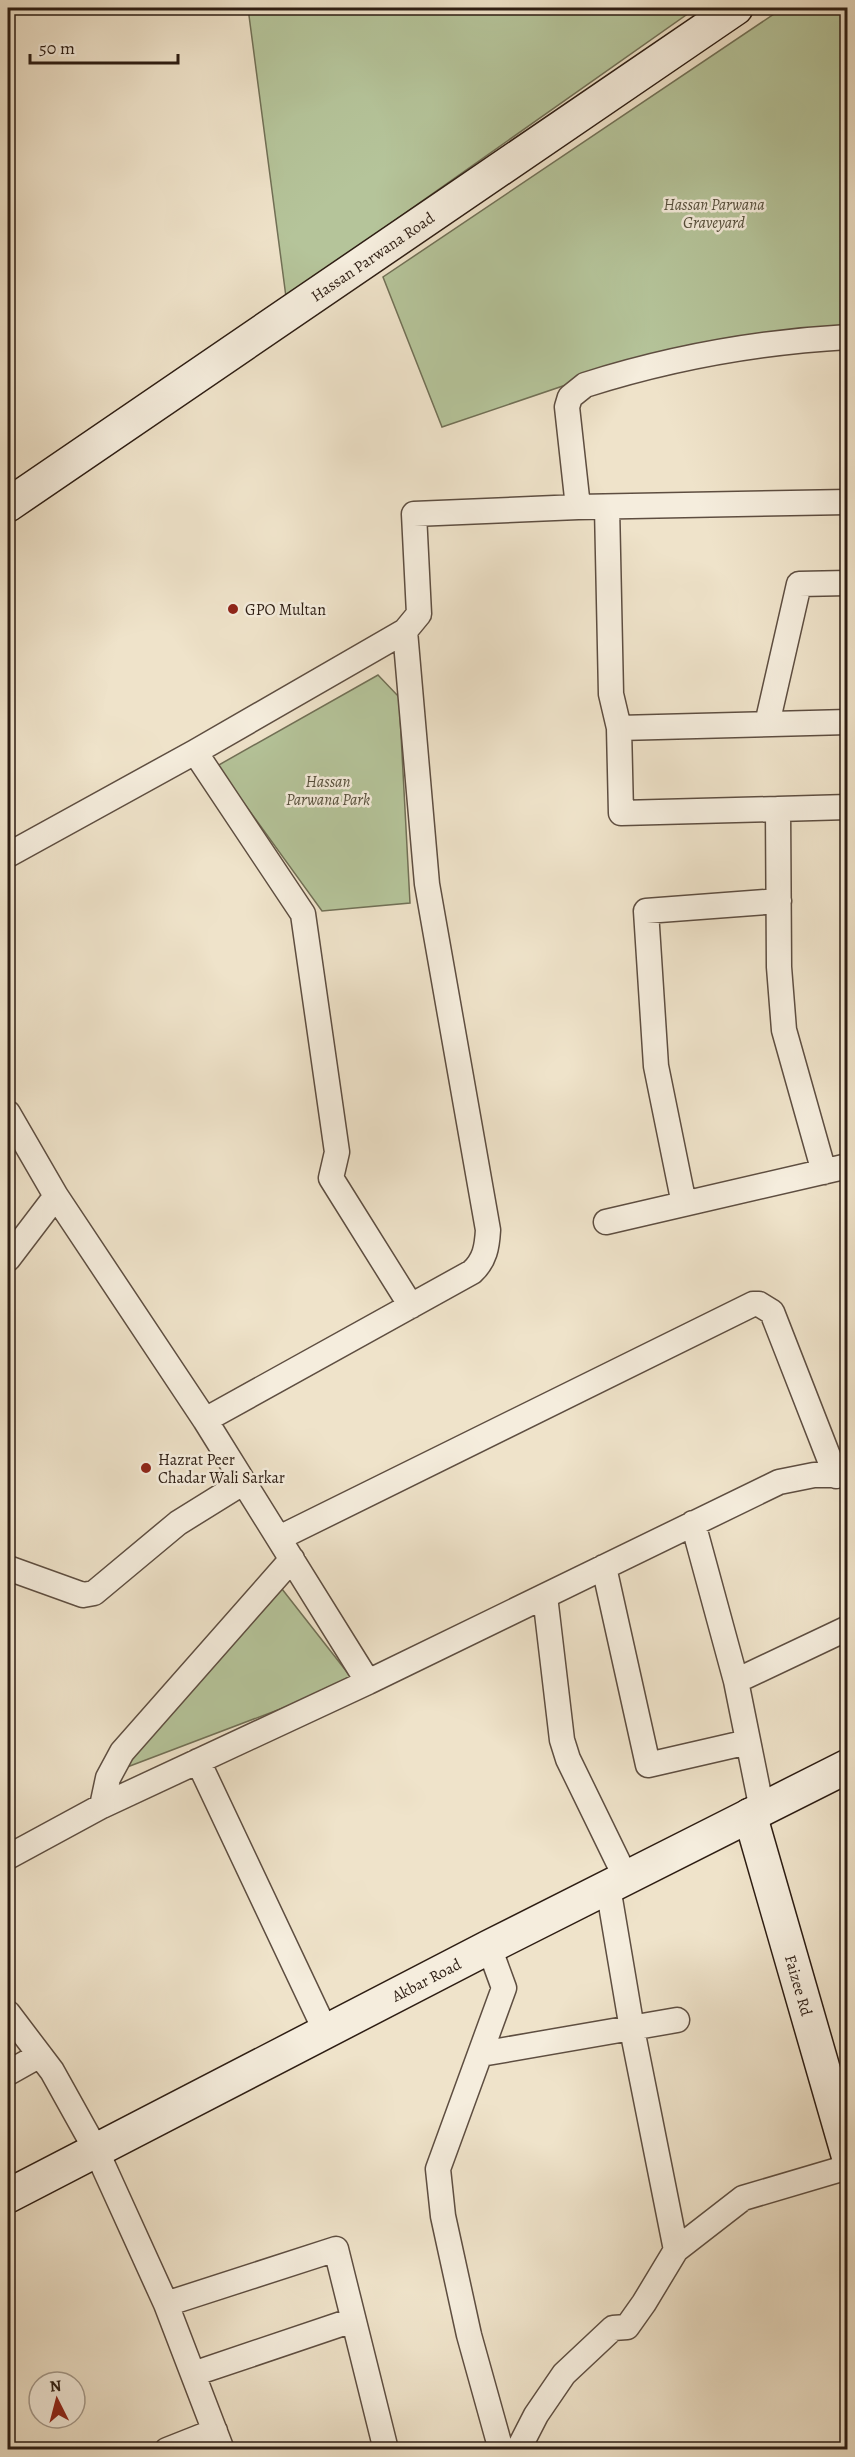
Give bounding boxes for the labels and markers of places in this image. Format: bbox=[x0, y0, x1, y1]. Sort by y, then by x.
place label: GPO Multan bbox=[245, 599, 326, 621]
marker: GPO Multan bbox=[226, 602, 240, 616]
place label: Hazrat Peer Chadar Wali Sarkar bbox=[158, 1449, 285, 1489]
marker: Hazrat Peer Chadar Wali Sarkar bbox=[139, 1461, 153, 1475]

